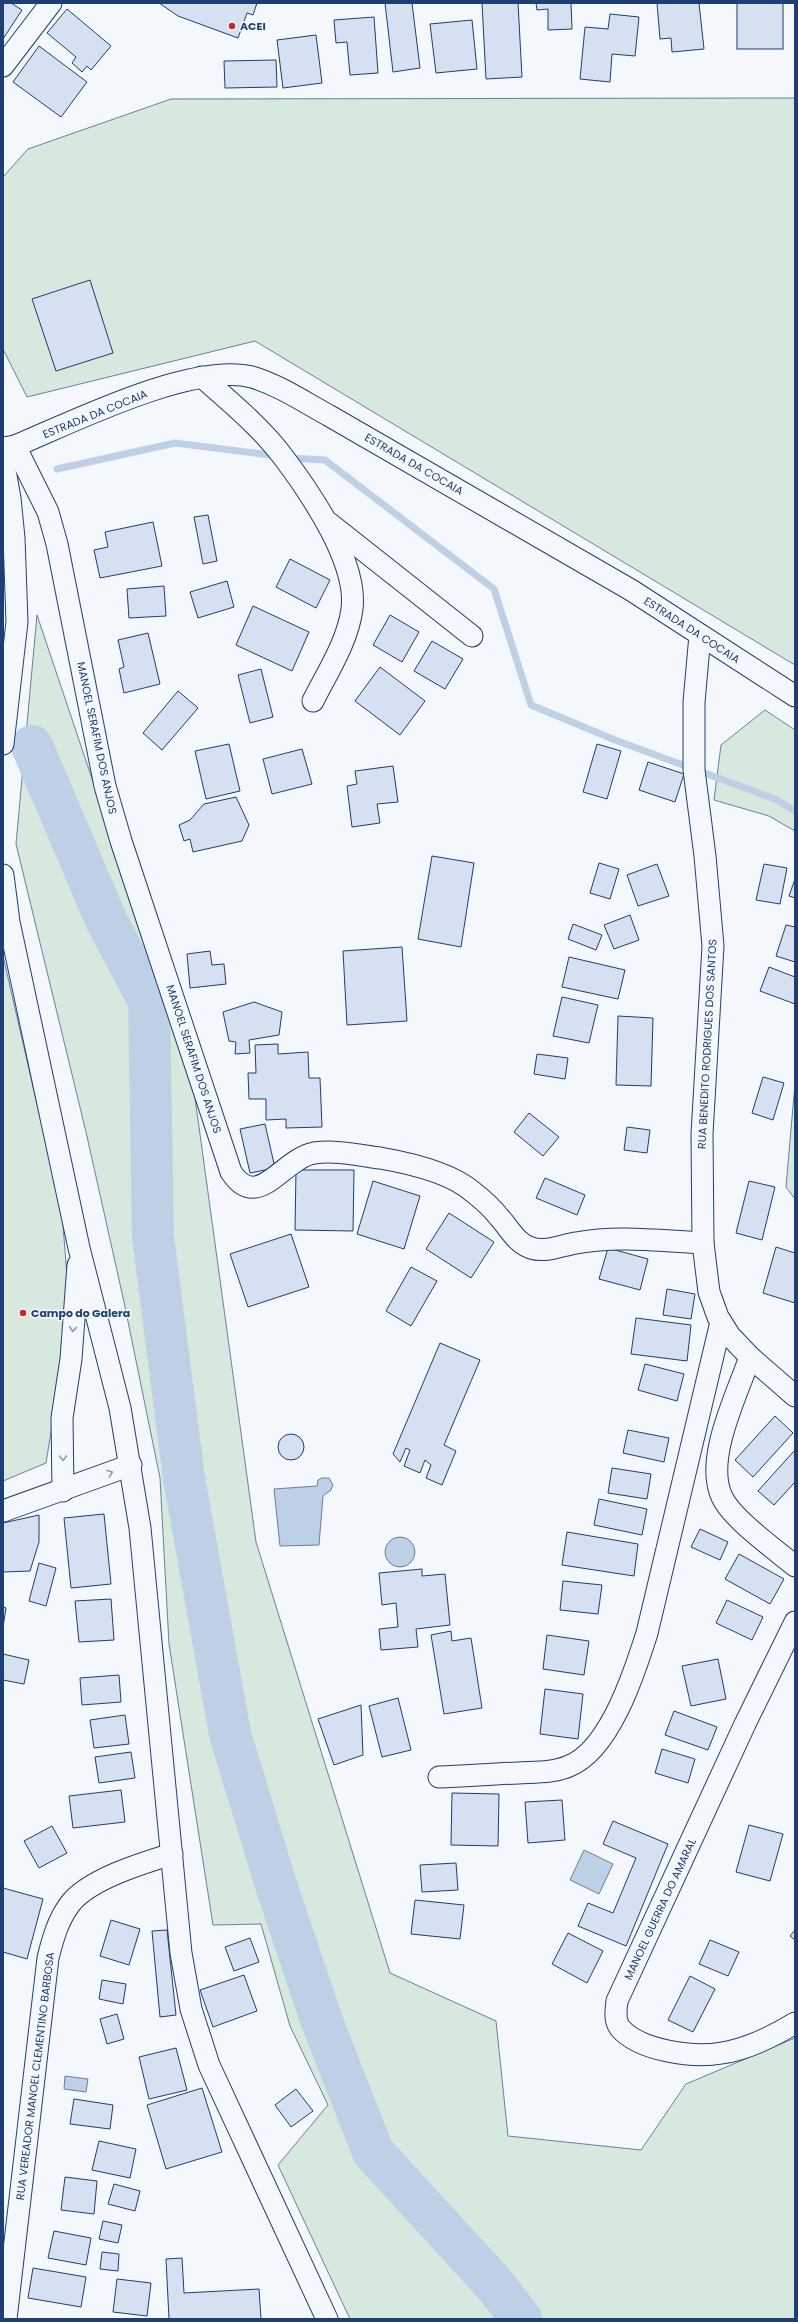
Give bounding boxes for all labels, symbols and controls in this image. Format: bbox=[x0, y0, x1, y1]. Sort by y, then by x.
place label: ACEI bbox=[240, 18, 266, 34]
marker: ACEI bbox=[227, 21, 237, 31]
street label: ESTRADA DA COCAIA bbox=[40, 385, 150, 442]
street label: ESTRADA DA COCAIA bbox=[362, 429, 467, 499]
street label: ESTRADA DA COCAIA bbox=[641, 593, 744, 667]
street label: MANOEL SERAFIM DOS ANJOS bbox=[73, 660, 121, 816]
street label: RUA BENEDITO RODRIGUES DOS SANTOS bbox=[694, 939, 720, 1149]
street label: MANOEL SERAFIM DOS ANJOS bbox=[162, 983, 226, 1135]
place label: Campo do Galera bbox=[31, 1305, 130, 1321]
marker: Campo do Galera bbox=[18, 1308, 28, 1318]
one-way arrow bbox=[69, 1326, 78, 1332]
one-way arrow bbox=[59, 1455, 67, 1461]
one-way arrow bbox=[106, 1470, 113, 1478]
street label: MANOEL GUERRA DO AMARAL bbox=[620, 1835, 700, 1982]
street label: RUA VEREADOR MANOEL CLEMENTINO BARBOSA bbox=[12, 1951, 58, 2201]

